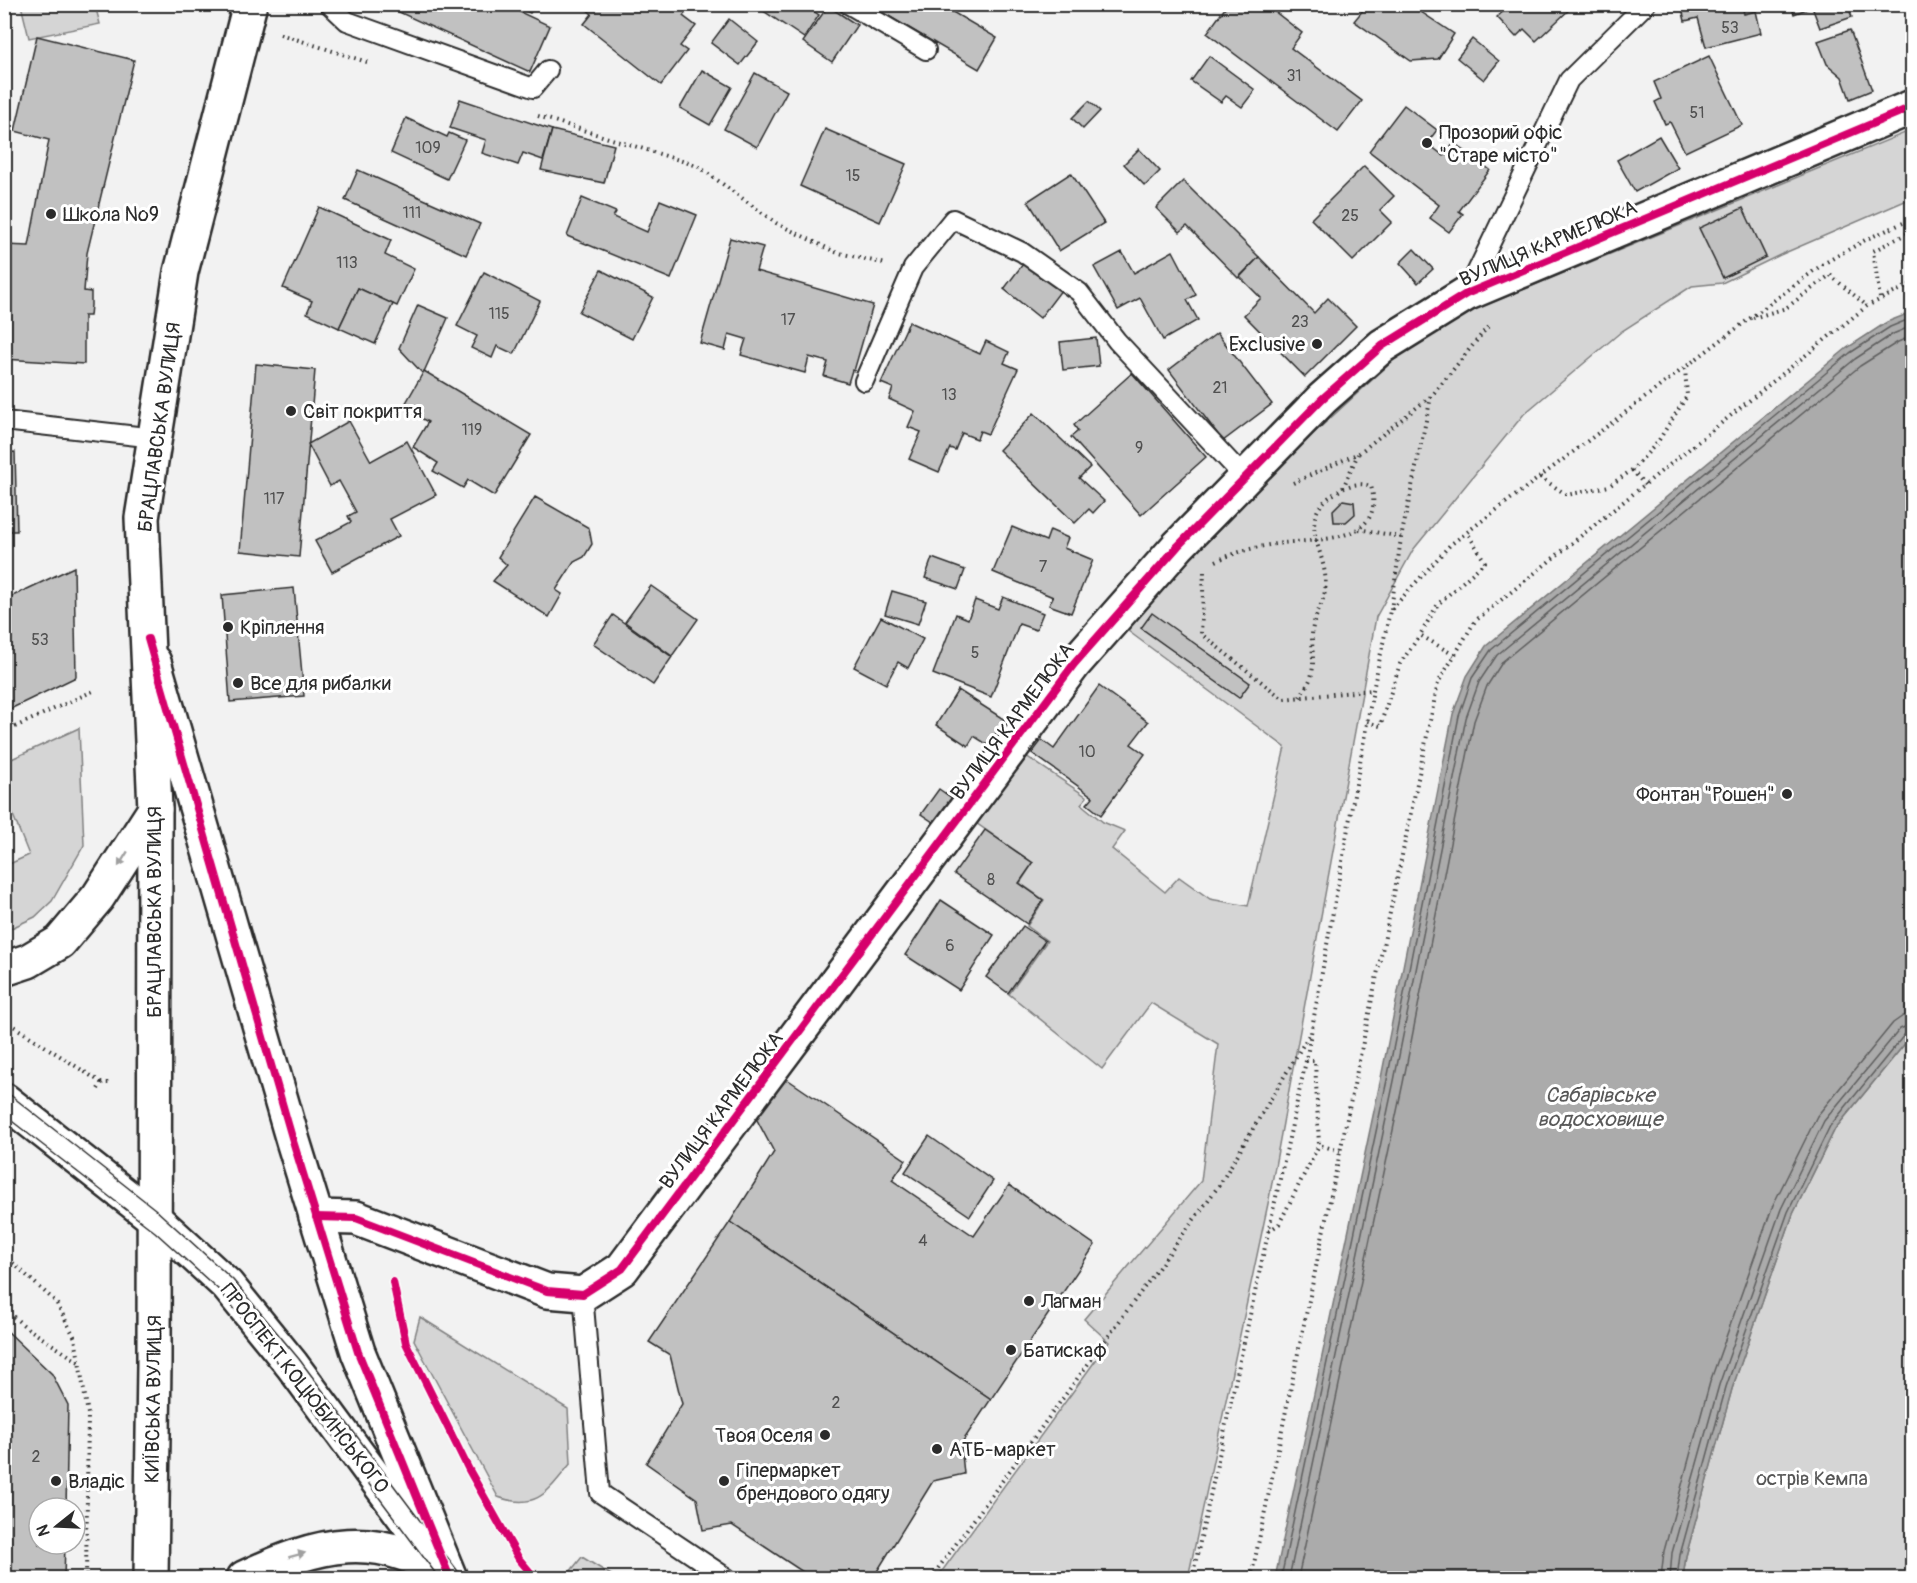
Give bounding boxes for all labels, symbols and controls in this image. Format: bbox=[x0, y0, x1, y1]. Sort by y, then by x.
house number: 53 bbox=[1721, 18, 1739, 38]
house number: 31 bbox=[1286, 66, 1302, 86]
house number: 51 bbox=[1690, 103, 1704, 123]
place label: Прозорий офіс "Старе місто" bbox=[1439, 120, 1562, 168]
marker: Прозорий офіс "Старе місто" bbox=[1420, 136, 1434, 150]
house number: 109 bbox=[415, 138, 441, 158]
house number: 15 bbox=[846, 166, 860, 186]
street label: ВУЛИЦЯ КАРМЕЛЮКА bbox=[1456, 195, 1641, 292]
place label: Школа №9 bbox=[63, 202, 159, 227]
house number: 111 bbox=[403, 203, 421, 223]
house number: 25 bbox=[1341, 206, 1359, 226]
marker: Школа №9 bbox=[44, 207, 58, 221]
house number: 113 bbox=[336, 253, 358, 273]
house number: 115 bbox=[488, 304, 510, 324]
house number: 17 bbox=[781, 310, 796, 330]
house number: 23 bbox=[1291, 312, 1309, 332]
street label: БРАЦЛАВСЬКА ВУЛИЦЯ bbox=[132, 321, 187, 534]
place label: Exclusive bbox=[1229, 332, 1305, 357]
marker: Exclusive bbox=[1310, 337, 1324, 351]
house number: 21 bbox=[1212, 378, 1228, 398]
house number: 13 bbox=[941, 385, 957, 405]
place label: Світ покриття bbox=[303, 399, 422, 424]
marker: Світ покриття bbox=[284, 404, 298, 418]
house number: 119 bbox=[462, 420, 482, 440]
house number: 9 bbox=[1135, 438, 1143, 458]
house number: 117 bbox=[264, 489, 285, 509]
house number: 7 bbox=[1039, 557, 1048, 577]
place label: Кріплення bbox=[240, 615, 324, 640]
marker: Кріплення bbox=[221, 620, 235, 634]
house number: 53 bbox=[31, 630, 49, 650]
street label: ВУЛИЦЯ КАРМЕЛЮКА bbox=[945, 638, 1080, 805]
house number: 5 bbox=[971, 643, 979, 663]
place label: Все для рибалки bbox=[250, 671, 391, 696]
marker: Все для рибалки bbox=[231, 676, 245, 690]
house number: 10 bbox=[1078, 742, 1096, 762]
place label: Фонтан "Рошен" bbox=[1636, 782, 1775, 807]
marker: Фонтан "Рошен" bbox=[1780, 787, 1794, 801]
street label: БРАЦЛАВСЬКА ВУЛИЦЯ bbox=[142, 806, 167, 1018]
one-way arrow bbox=[118, 851, 129, 867]
house number: 8 bbox=[987, 870, 995, 890]
house number: 6 bbox=[945, 936, 955, 956]
street label: ВУЛИЦЯ КАРМЕЛЮКА bbox=[654, 1027, 789, 1194]
water label: Сабарівське водосховище bbox=[1538, 1082, 1665, 1133]
house number: 4 bbox=[918, 1231, 928, 1251]
street label: ПРОСПЕКТ КОЦЮБИНСЬКОГО bbox=[215, 1278, 394, 1498]
place label: Лагман bbox=[1040, 1289, 1102, 1314]
marker: Лагман bbox=[1022, 1294, 1036, 1308]
street label: КИЇВСЬКА ВУЛИЦЯ bbox=[140, 1315, 167, 1483]
place label: Батискаф bbox=[1023, 1338, 1107, 1363]
marker: Батискаф bbox=[1004, 1343, 1018, 1357]
house number: 2 bbox=[832, 1393, 841, 1413]
place label: Твоя Оселя bbox=[715, 1423, 813, 1448]
marker: Твоя Оселя bbox=[818, 1428, 832, 1442]
place label: АТБ-маркет bbox=[949, 1437, 1056, 1462]
marker: АТБ-маркет bbox=[930, 1442, 944, 1456]
house number: 2 bbox=[32, 1447, 41, 1467]
place label: Гіпермаркет брендового одягу bbox=[736, 1458, 890, 1506]
park label: острів Кемпа bbox=[1756, 1466, 1868, 1491]
place label: Владіс bbox=[68, 1469, 125, 1494]
marker: Владіс bbox=[49, 1474, 63, 1488]
marker: Гіпермаркет брендового одягу bbox=[717, 1474, 731, 1488]
north arrow bbox=[27, 1496, 87, 1556]
text: N bbox=[32, 1522, 55, 1539]
one-way arrow bbox=[288, 1549, 306, 1559]

